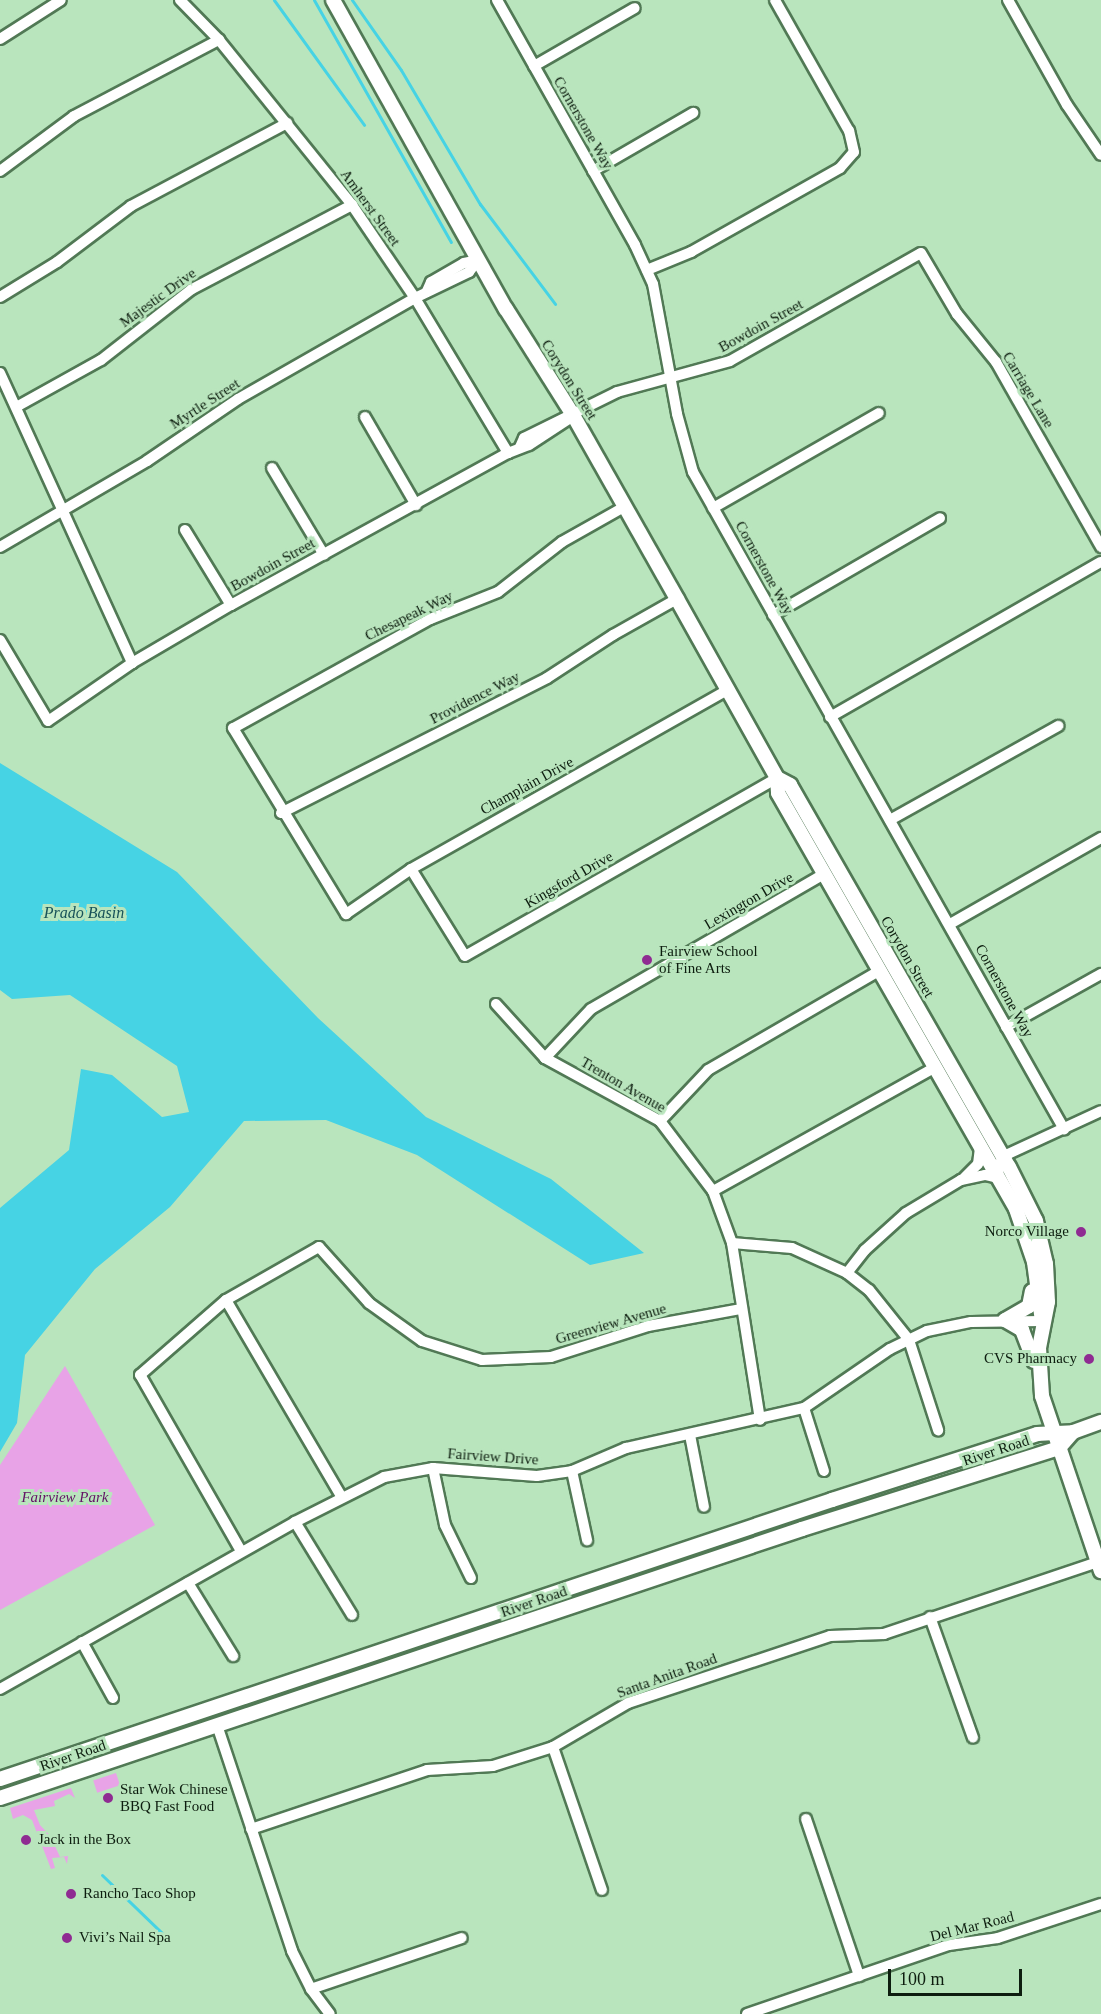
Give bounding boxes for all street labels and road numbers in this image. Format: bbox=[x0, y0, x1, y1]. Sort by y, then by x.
street label: Cornerstone Way bbox=[549, 73, 617, 173]
street label: Amherst Street bbox=[336, 166, 404, 250]
street label: Majestic Drive bbox=[116, 264, 200, 332]
street label: Bowdoin Street bbox=[716, 295, 806, 357]
street label: Corydon Street bbox=[537, 337, 601, 423]
street label: Carriage Lane bbox=[998, 349, 1058, 431]
street label: Myrtle Street bbox=[167, 375, 243, 433]
street label: Cornerstone Way bbox=[731, 518, 797, 618]
street label: Bowdoin Street bbox=[228, 534, 318, 596]
street label: Chesapeak Way bbox=[362, 587, 456, 645]
street label: Providence Way bbox=[427, 668, 523, 728]
street label: Champlain Drive bbox=[477, 753, 577, 819]
street label: Kingsford Drive bbox=[522, 848, 616, 912]
street label: Lexington Drive bbox=[701, 868, 797, 934]
street label: Corydon Street bbox=[876, 913, 938, 1001]
street label: Cornerstone Way bbox=[971, 941, 1037, 1041]
street label: Trenton Avenue bbox=[577, 1053, 669, 1117]
street label: Greenview Avenue bbox=[553, 1299, 669, 1349]
street label: River Road bbox=[961, 1432, 1031, 1470]
street label: Fairview Drive bbox=[447, 1445, 539, 1469]
street label: River Road bbox=[499, 1582, 569, 1622]
street label: Santa Anita Road bbox=[614, 1649, 720, 1703]
street label: River Road bbox=[38, 1736, 108, 1776]
street label: Del Mar Road bbox=[928, 1908, 1016, 1946]

